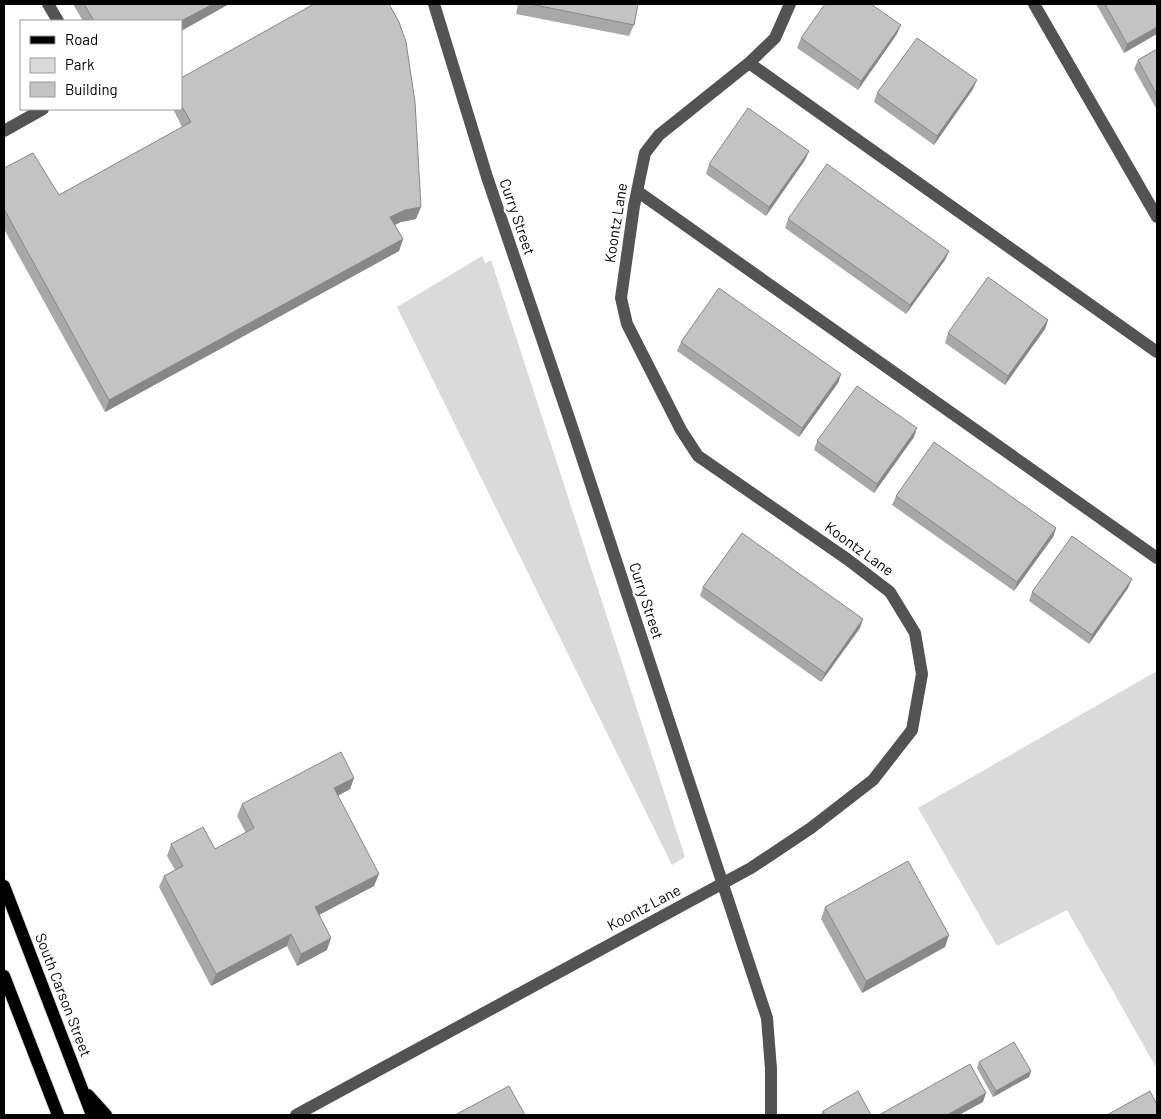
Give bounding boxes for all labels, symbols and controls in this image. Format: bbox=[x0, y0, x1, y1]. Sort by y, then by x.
legend bbox=[20, 20, 182, 110]
text: Road bbox=[65, 30, 98, 48]
text: Park bbox=[65, 55, 95, 73]
text: Building bbox=[65, 80, 118, 98]
street label: Curry Street bbox=[497, 176, 539, 257]
street label: Koontz Lane bbox=[600, 182, 630, 264]
street label: Koontz Lane bbox=[822, 517, 898, 579]
street label: Curry Street bbox=[626, 560, 668, 641]
street label: Koontz Lane bbox=[604, 880, 683, 934]
street label: South Carson Street bbox=[32, 930, 96, 1059]

